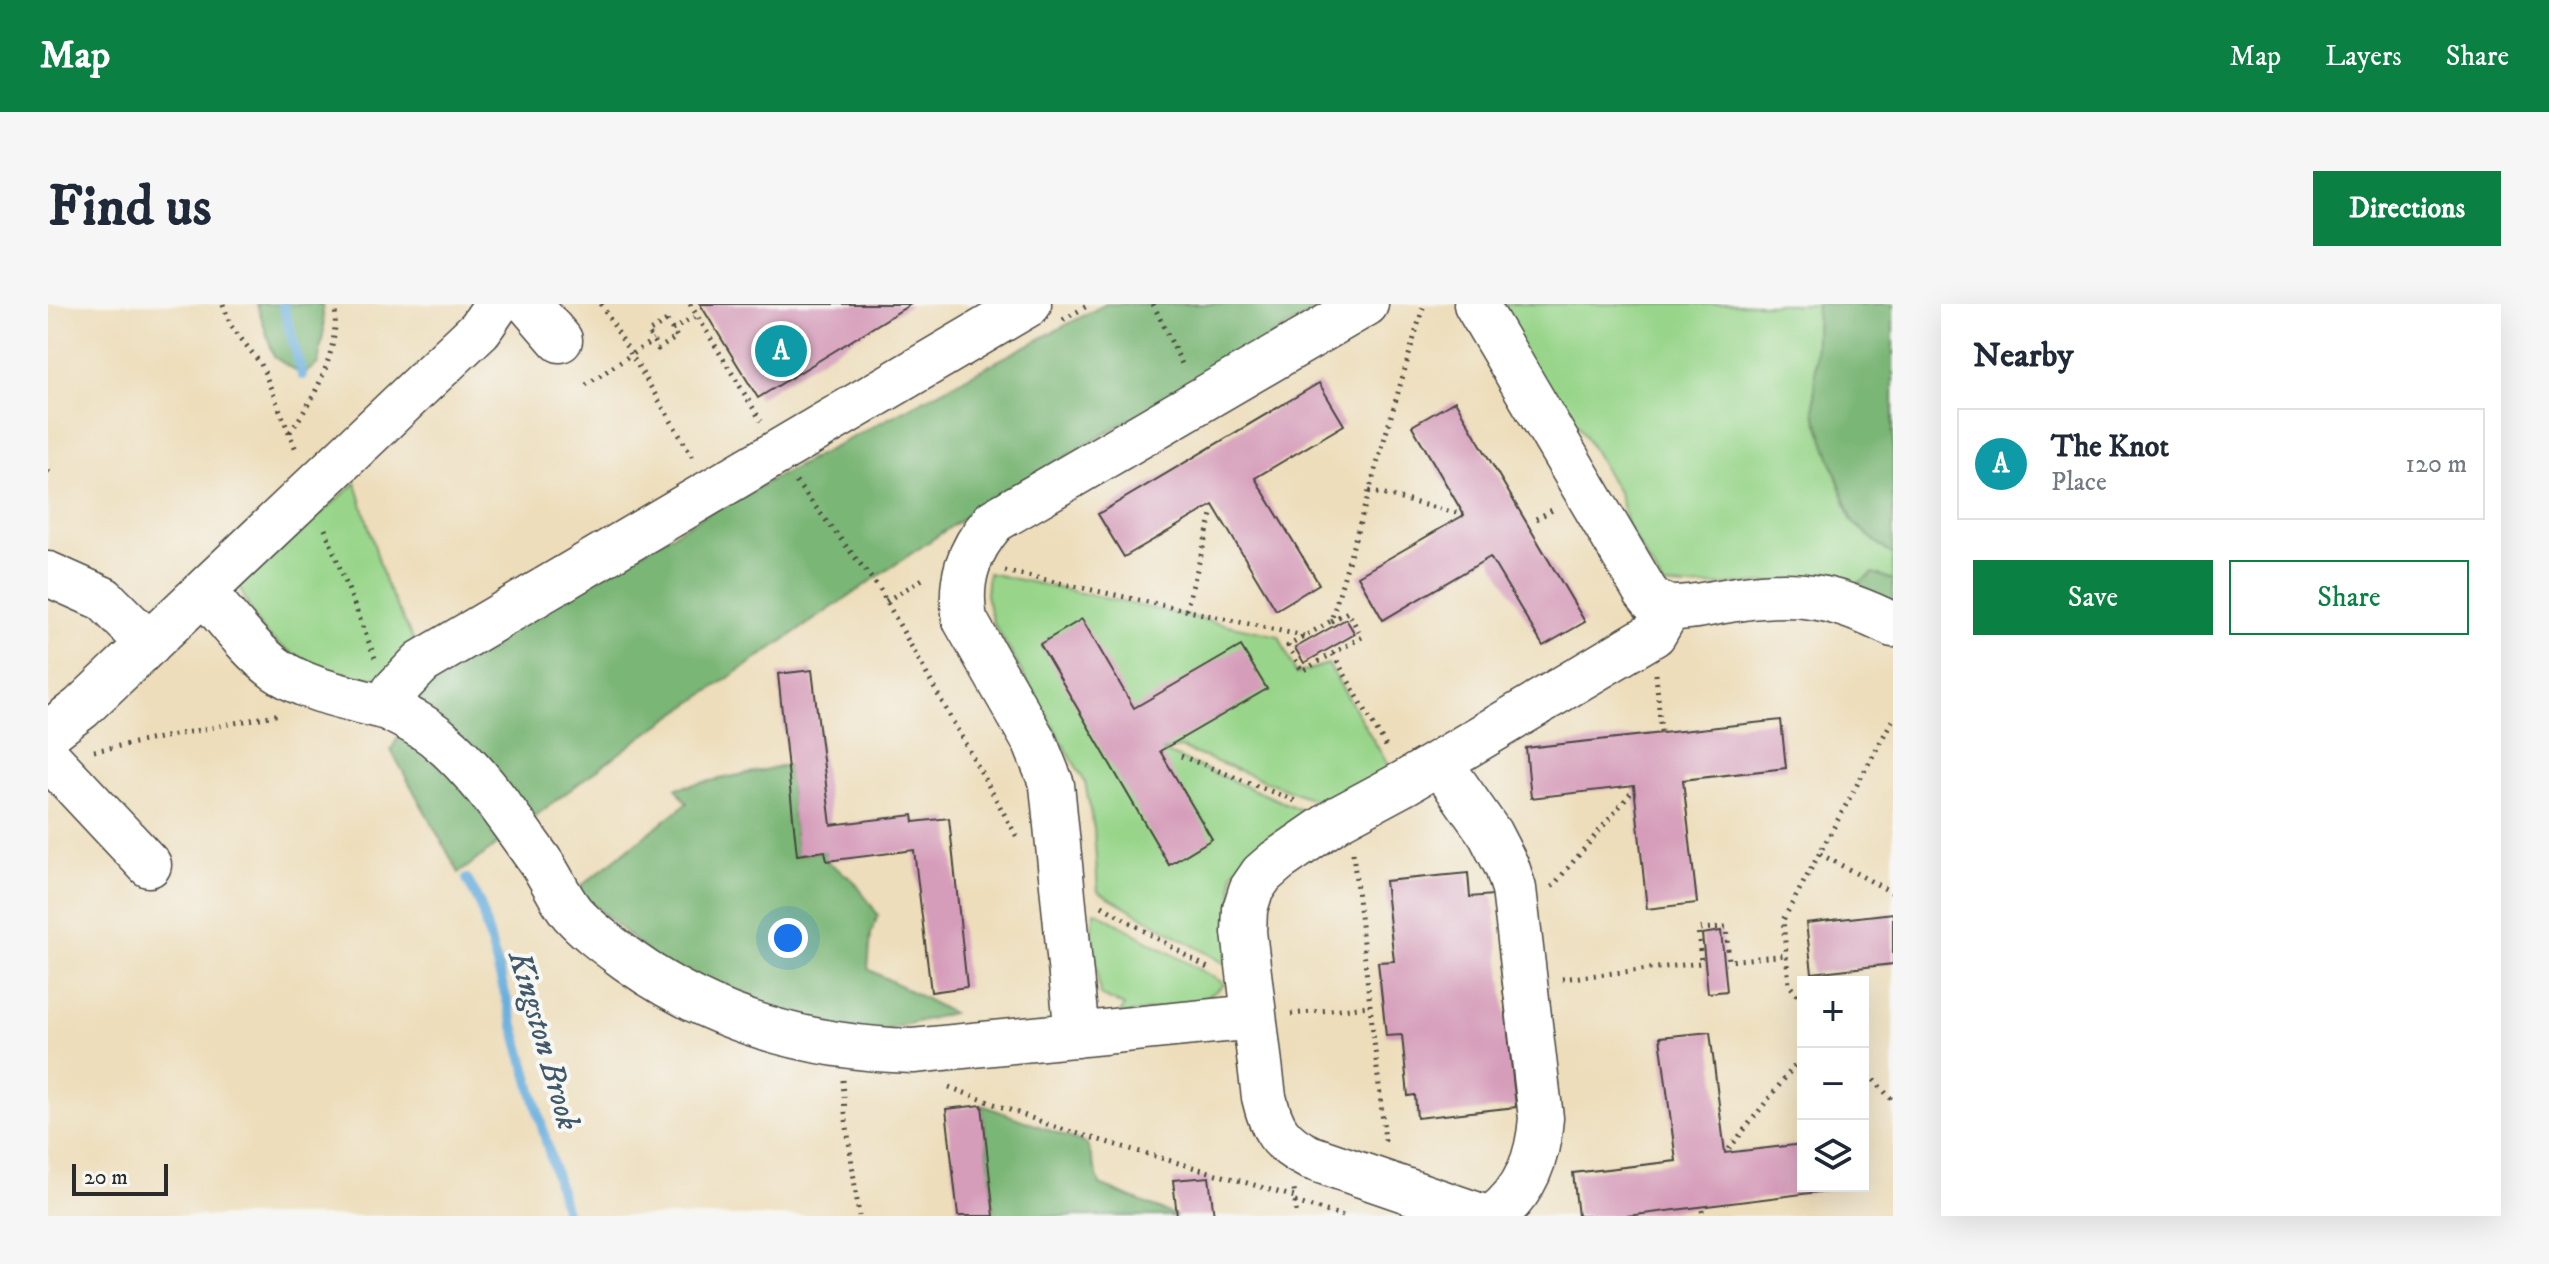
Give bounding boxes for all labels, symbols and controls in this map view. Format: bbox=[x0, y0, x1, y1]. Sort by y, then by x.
text: Map bbox=[40, 32, 110, 80]
text: Map bbox=[2230, 39, 2281, 74]
text: Layers bbox=[2325, 39, 2402, 74]
text: Share bbox=[2446, 39, 2509, 74]
button: Directions bbox=[2313, 171, 2501, 246]
text: Find us bbox=[48, 173, 212, 243]
pin: A bbox=[755, 321, 807, 381]
text: Nearby bbox=[1973, 335, 2074, 377]
text: The Knot bbox=[2051, 429, 2169, 466]
text: A bbox=[1993, 448, 2009, 481]
text: 120 m bbox=[2406, 448, 2467, 481]
text: Place bbox=[2051, 466, 2107, 499]
button: Save bbox=[1973, 560, 2213, 635]
button: Share bbox=[2229, 560, 2469, 635]
your location bbox=[768, 918, 808, 958]
water label: Kingston Brook bbox=[498, 946, 588, 1135]
map controls bbox=[1797, 976, 1869, 1192]
button: + bbox=[1797, 976, 1869, 1048]
button: − bbox=[1797, 1048, 1869, 1120]
button: layers bbox=[1797, 1120, 1869, 1192]
scale bar bbox=[72, 1160, 168, 1196]
text: 20 m bbox=[84, 1164, 128, 1191]

